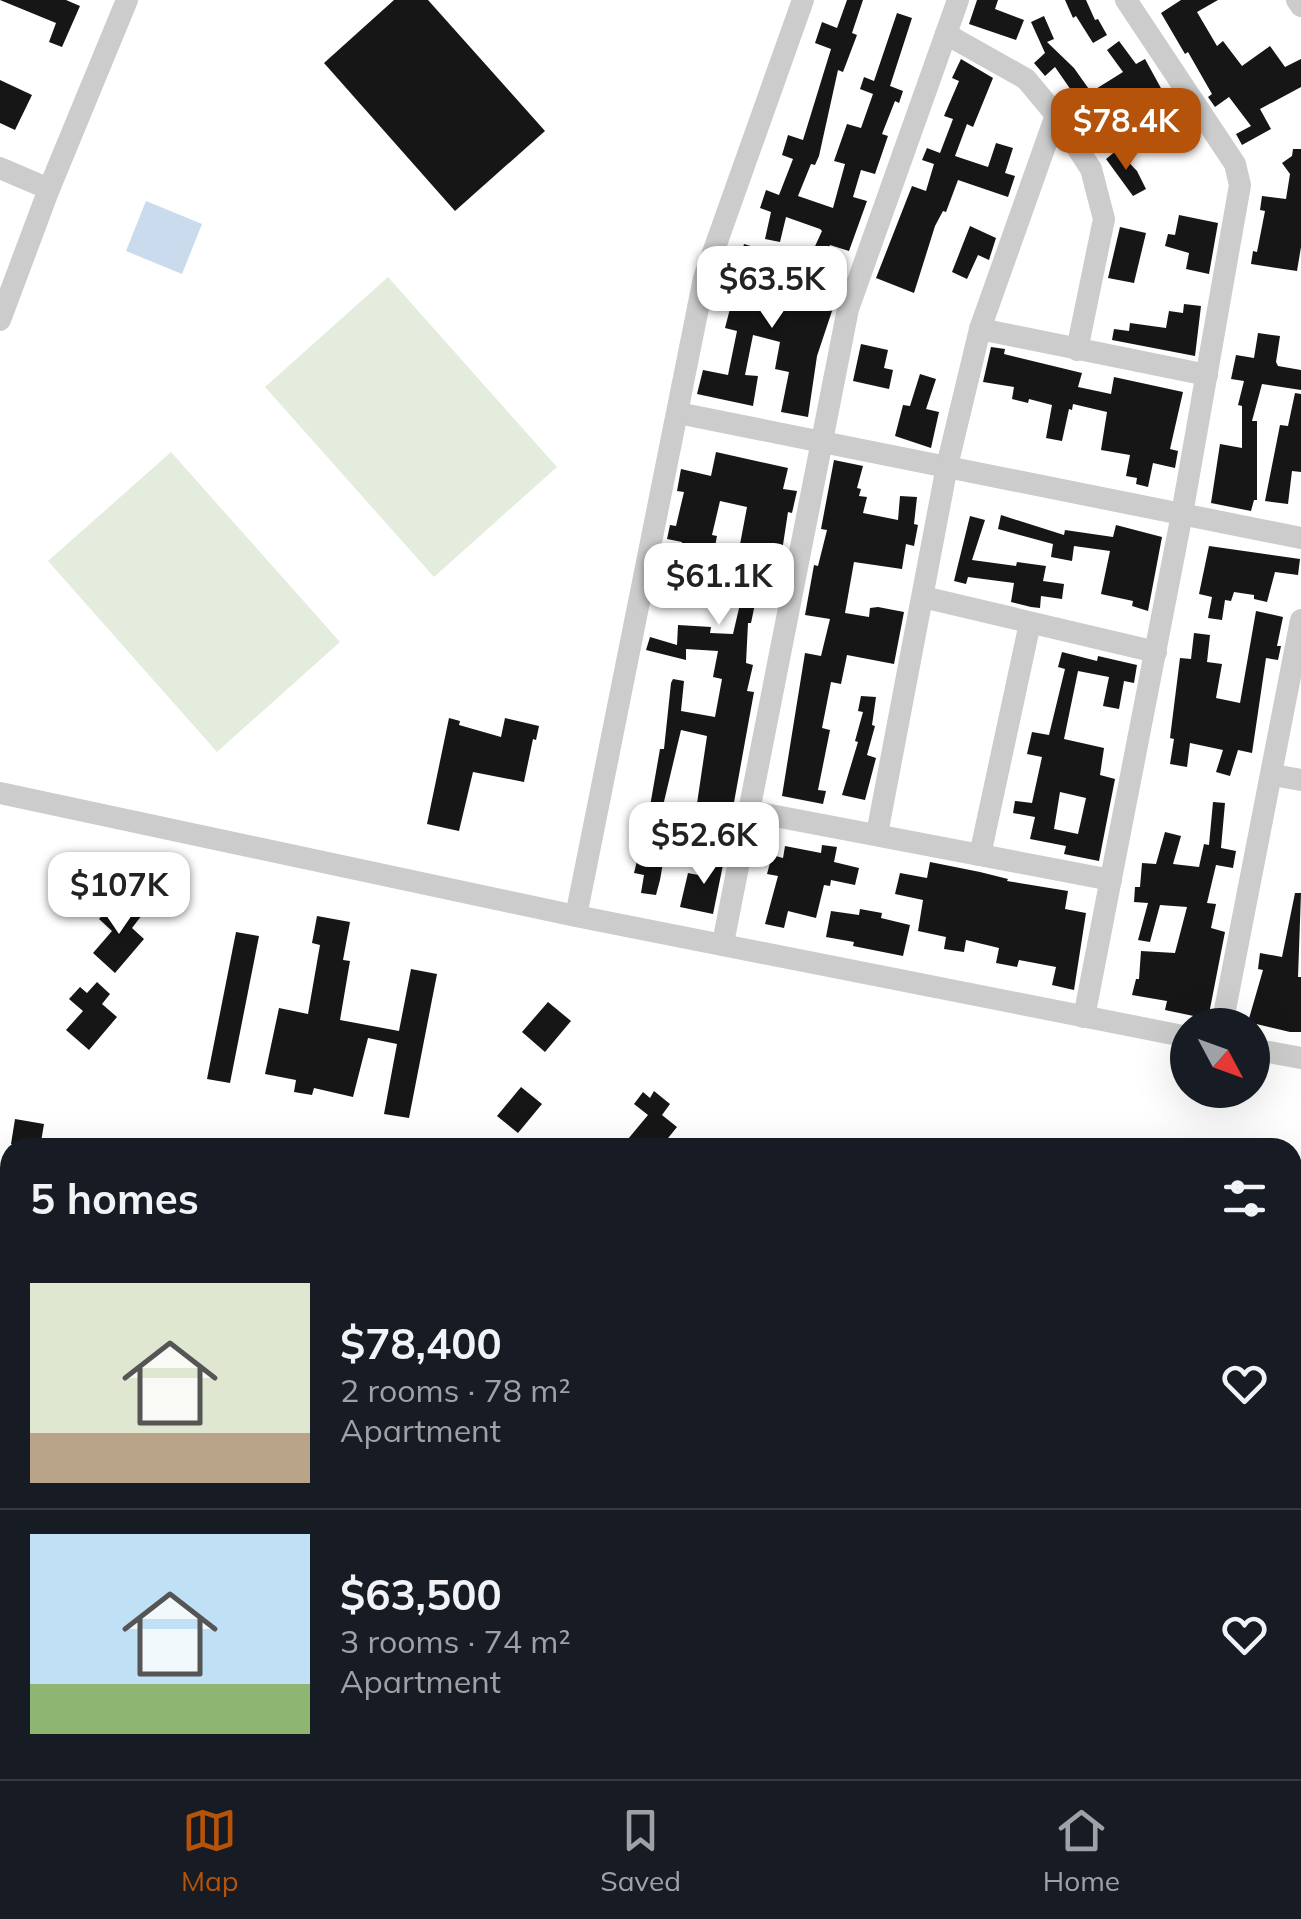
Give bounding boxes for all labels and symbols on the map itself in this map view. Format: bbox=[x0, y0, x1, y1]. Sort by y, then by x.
pin: $78.4K bbox=[1045, 88, 1207, 173]
pin: $63.5K bbox=[691, 246, 853, 331]
pin: $61.1K bbox=[638, 543, 800, 628]
pin: $52.6K bbox=[623, 802, 785, 887]
pin: $107K bbox=[49, 852, 189, 937]
north arrow bbox=[1170, 1008, 1270, 1108]

